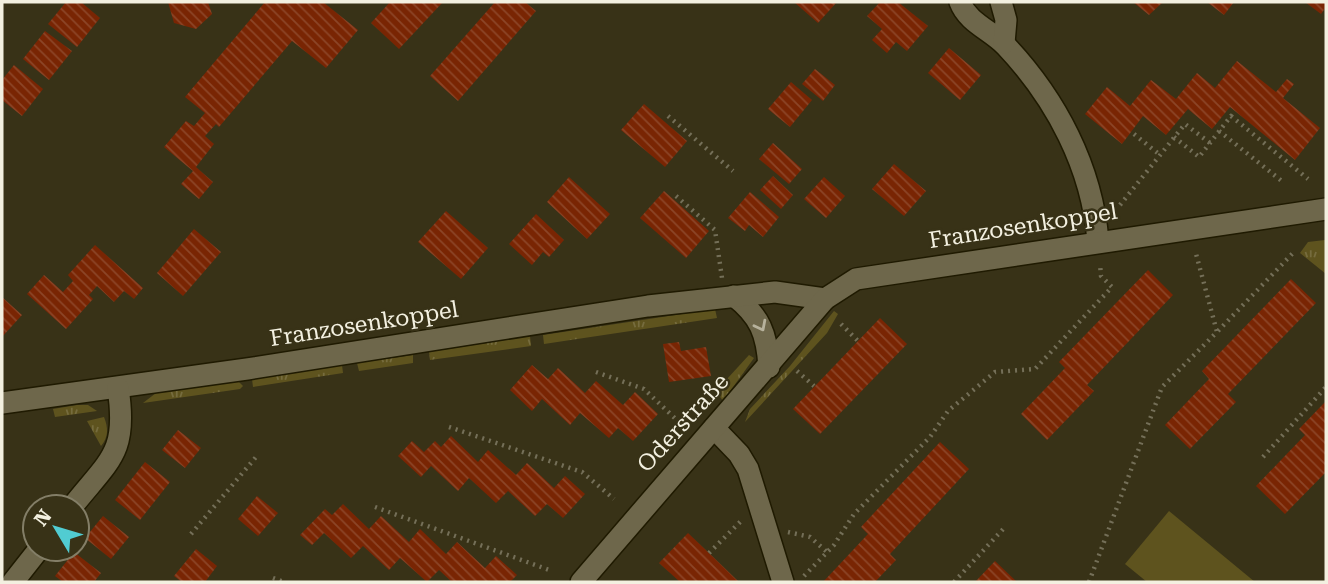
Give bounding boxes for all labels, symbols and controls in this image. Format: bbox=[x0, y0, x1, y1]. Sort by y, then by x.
street label: Franzosenkoppel bbox=[927, 198, 1119, 254]
street label: Franzosenkoppel bbox=[268, 296, 460, 352]
one-way arrow bbox=[753, 319, 767, 332]
street label: Oderstraße bbox=[632, 368, 734, 478]
north arrow bbox=[21, 493, 91, 563]
text: N bbox=[29, 505, 57, 531]

